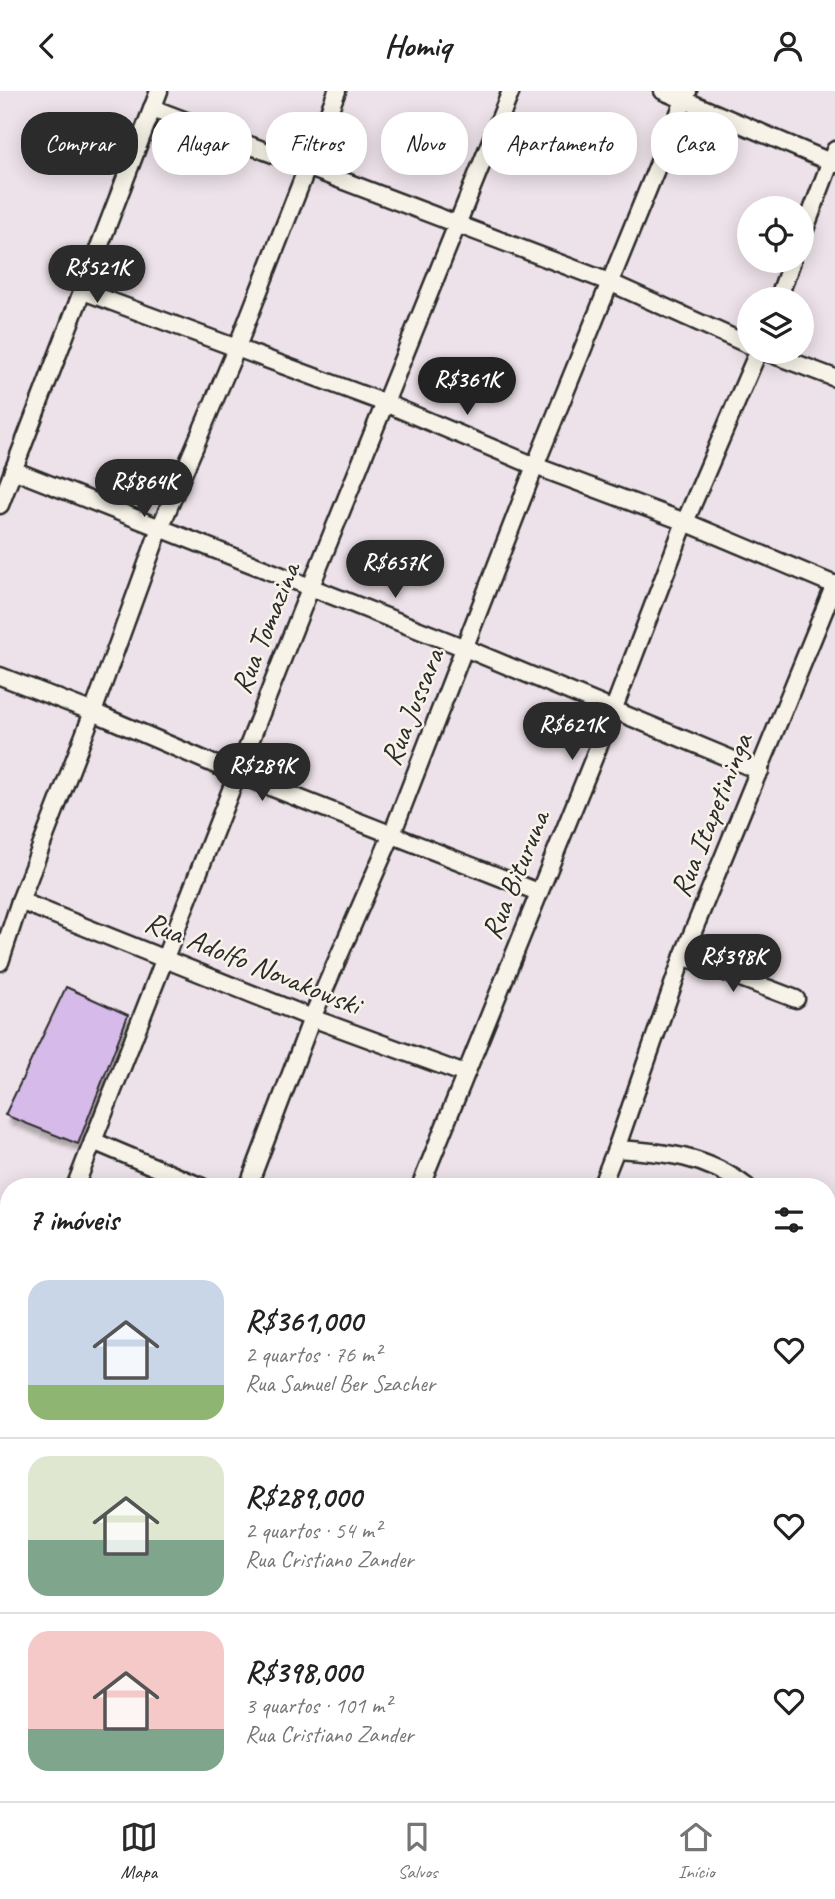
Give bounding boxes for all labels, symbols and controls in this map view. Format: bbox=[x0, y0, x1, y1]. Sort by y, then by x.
text: Homiq bbox=[384, 25, 451, 66]
icon: back bbox=[28, 27, 66, 65]
icon: person bbox=[769, 27, 807, 65]
chip: Comprar bbox=[21, 112, 138, 175]
chip: Alugar bbox=[152, 112, 252, 175]
chip: Filtros bbox=[266, 112, 367, 175]
chip: Novo bbox=[381, 112, 468, 175]
chip: Apartamento bbox=[482, 112, 637, 175]
chip: Casa bbox=[651, 112, 738, 175]
map controls bbox=[737, 196, 814, 364]
button: locate bbox=[737, 196, 814, 273]
pin: R$521K bbox=[40, 245, 154, 305]
text: R$521K bbox=[64, 253, 130, 282]
button: layers bbox=[737, 287, 814, 364]
pin: R$361K bbox=[410, 357, 524, 417]
text: R$361K bbox=[434, 365, 500, 394]
pin: R$864K bbox=[87, 459, 201, 519]
text: R$864K bbox=[111, 467, 177, 496]
pin: R$657K bbox=[338, 540, 452, 600]
text: R$657K bbox=[362, 548, 428, 577]
street label: Rua Tomazina bbox=[222, 554, 309, 699]
street label: Rua Jussara bbox=[371, 641, 453, 771]
pin: R$621K bbox=[515, 703, 629, 762]
text: R$621K bbox=[539, 710, 605, 739]
street label: Rua Itapetininga bbox=[661, 726, 762, 902]
pin: R$289K bbox=[205, 743, 319, 803]
text: R$289K bbox=[229, 751, 295, 780]
street label: Rua Bituruna bbox=[472, 803, 559, 945]
street label: Rua Adolfo Novakowski bbox=[140, 902, 370, 1025]
pin: R$398K bbox=[676, 935, 790, 994]
text: R$398K bbox=[700, 942, 766, 971]
text: 7 imóveis bbox=[28, 1201, 119, 1239]
icon: filters bbox=[770, 1201, 808, 1239]
text: R$361,000 bbox=[245, 1302, 362, 1340]
icon: home bbox=[84, 1308, 168, 1392]
icon: heart bbox=[770, 1331, 808, 1369]
text: 2 quartos · 76 m² bbox=[245, 1340, 381, 1369]
text: Rua Samuel Ber Szacher bbox=[245, 1369, 435, 1398]
text: R$289,000 bbox=[245, 1478, 361, 1516]
icon: home bbox=[84, 1484, 168, 1568]
icon: heart bbox=[770, 1507, 808, 1545]
text: 2 quartos · 54 m² bbox=[245, 1516, 381, 1545]
text: Rua Cristiano Zander bbox=[245, 1545, 413, 1574]
text: R$398,000 bbox=[245, 1653, 361, 1691]
icon: home bbox=[84, 1659, 168, 1743]
icon: heart bbox=[770, 1682, 808, 1720]
text: 3 quartos · 101 m² bbox=[245, 1691, 391, 1720]
text: Rua Cristiano Zander bbox=[245, 1720, 413, 1749]
tab: Mapa bbox=[120, 1818, 158, 1884]
tab: Salvos bbox=[397, 1818, 438, 1884]
tab: Início bbox=[677, 1818, 715, 1884]

